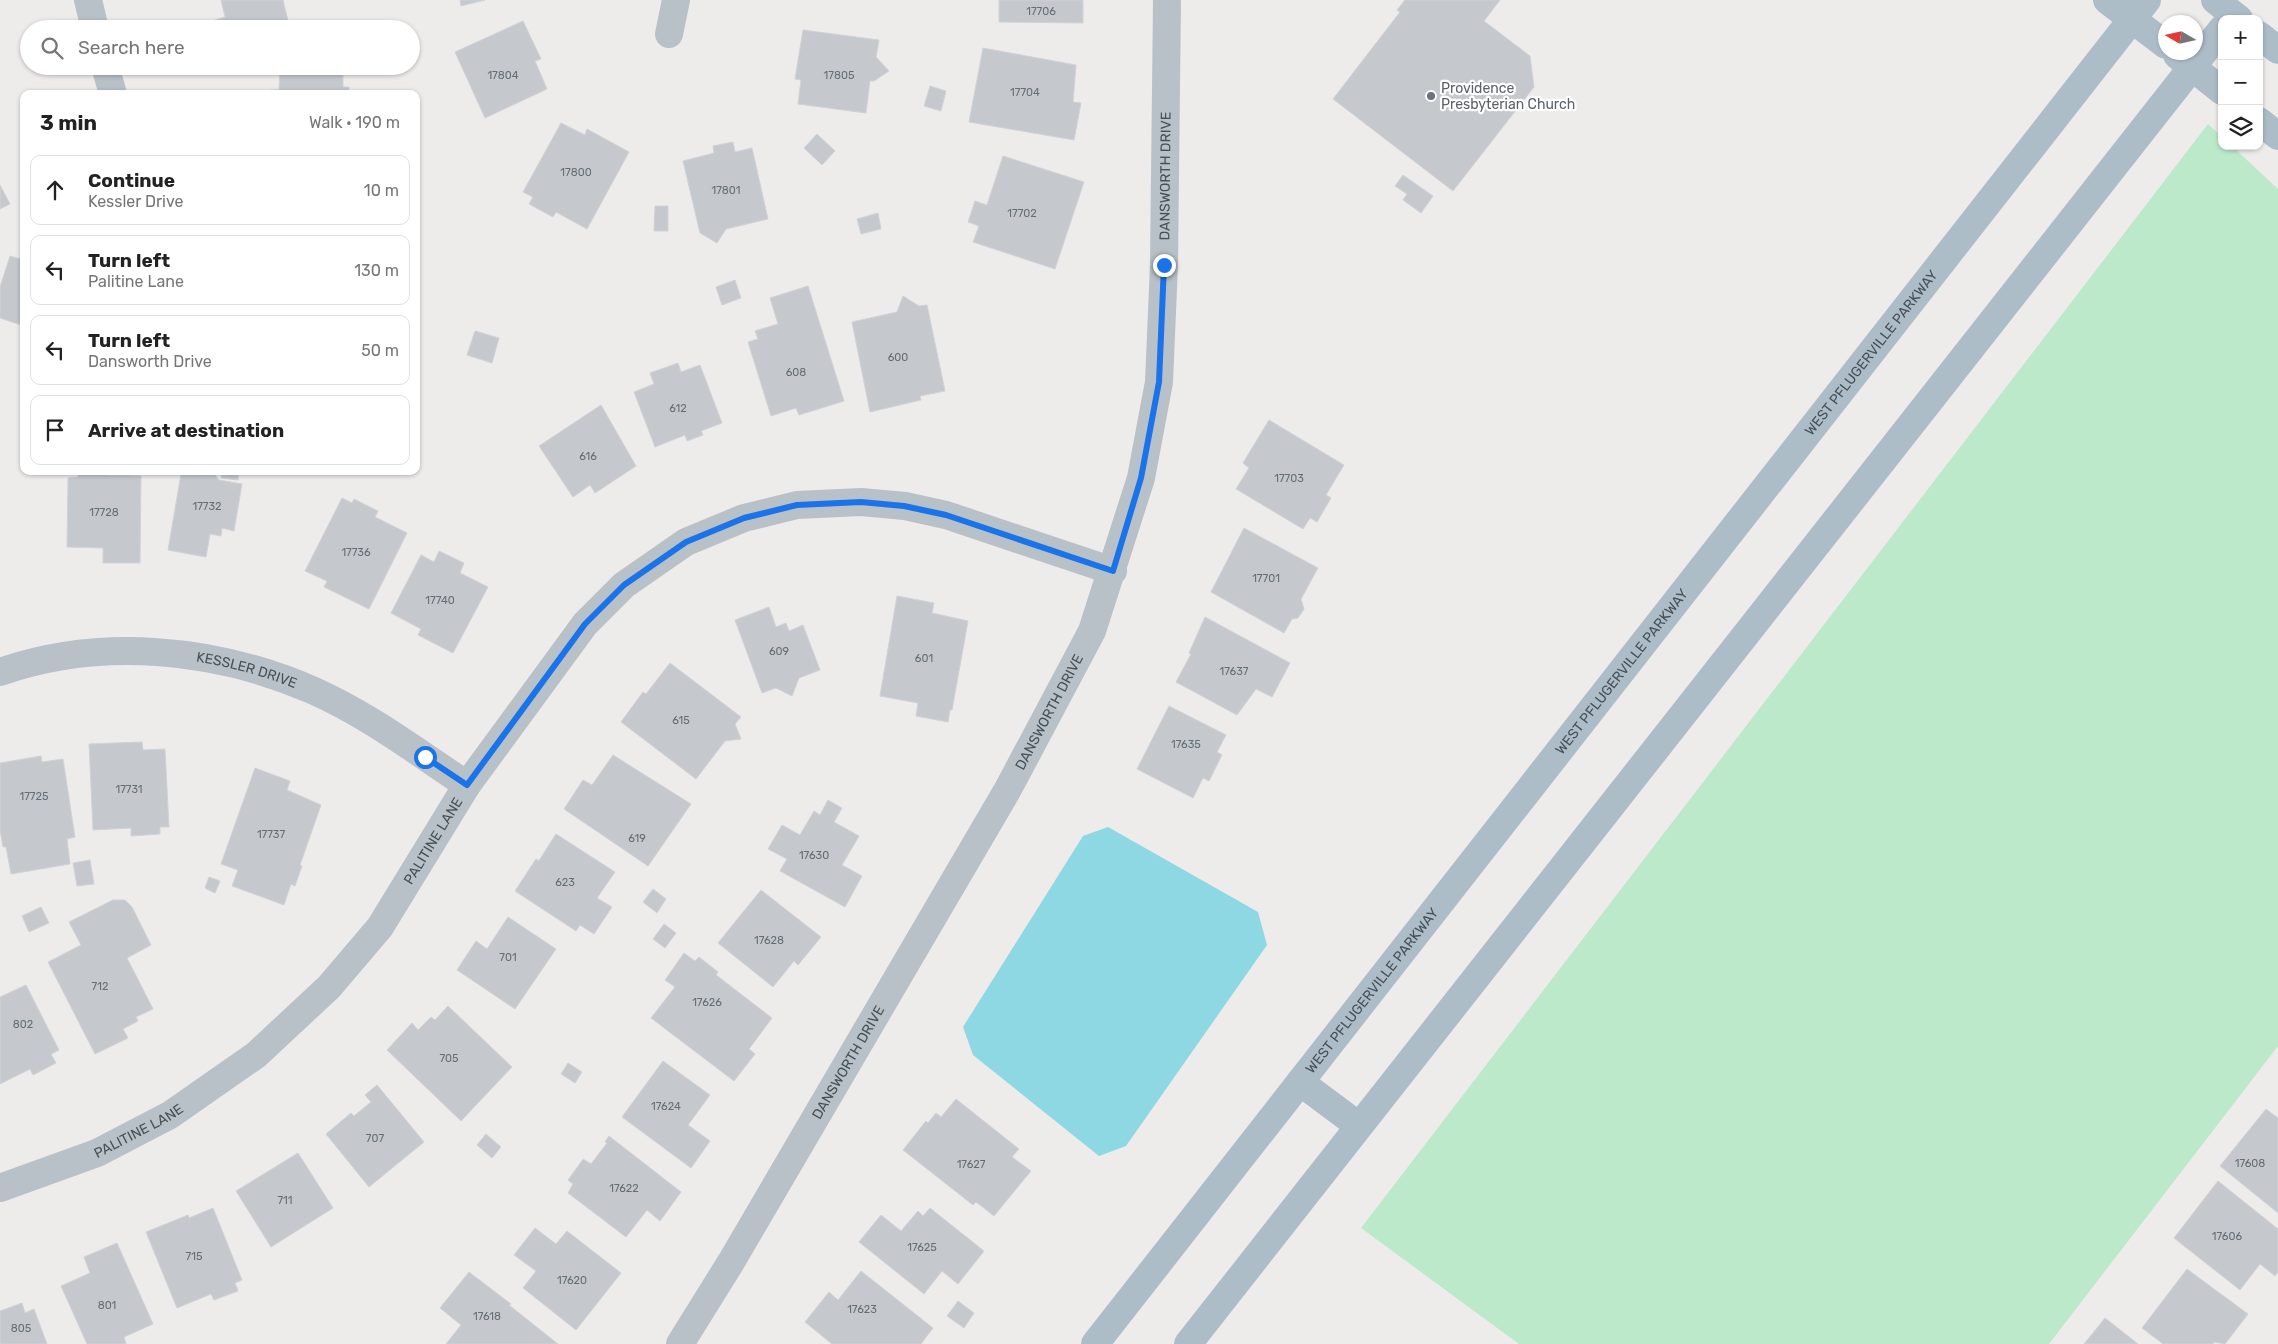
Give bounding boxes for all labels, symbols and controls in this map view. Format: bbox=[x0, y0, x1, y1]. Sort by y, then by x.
house number: 17706 bbox=[1026, 5, 1056, 18]
north arrow bbox=[2158, 15, 2203, 60]
map controls bbox=[2218, 15, 2263, 150]
button: + bbox=[2218, 15, 2263, 60]
search box bbox=[20, 20, 420, 75]
icon: search bbox=[38, 34, 66, 62]
text: Search here bbox=[78, 36, 185, 59]
button: − bbox=[2218, 60, 2263, 105]
house number: 17804 bbox=[487, 69, 519, 82]
house number: 17805 bbox=[824, 69, 855, 82]
place label: Providence Presbyterian Church bbox=[1441, 80, 1575, 113]
house number: 17704 bbox=[1010, 86, 1040, 99]
marker: Providence Presbyterian Church bbox=[1425, 90, 1437, 102]
button: layers bbox=[2218, 105, 2263, 150]
text: 3 min bbox=[40, 110, 97, 135]
street label: DANSWORTH DRIVE bbox=[1156, 112, 1175, 241]
text: Walk · 190 m bbox=[309, 113, 400, 132]
house number: 17800 bbox=[560, 166, 592, 179]
text: Continue bbox=[88, 169, 175, 192]
icon: ahead bbox=[41, 176, 69, 204]
text: 10 m bbox=[364, 181, 399, 200]
house number: 17801 bbox=[711, 184, 741, 197]
text: Kessler Drive bbox=[88, 192, 183, 211]
house number: 17702 bbox=[1007, 207, 1037, 220]
text: Turn left bbox=[88, 249, 170, 272]
route end bbox=[1153, 254, 1176, 277]
icon: left bbox=[41, 256, 69, 284]
text: 130 m bbox=[354, 261, 399, 280]
street label: WEST PFLUGERVILLE PARKWAY bbox=[1801, 267, 1941, 439]
text: Palitine Lane bbox=[88, 272, 184, 291]
text: Turn left bbox=[88, 329, 170, 352]
icon: left bbox=[41, 336, 69, 364]
text: 50 m bbox=[361, 341, 399, 360]
house number: 600 bbox=[888, 351, 908, 364]
text: Dansworth Drive bbox=[88, 352, 212, 371]
house number: 608 bbox=[786, 366, 806, 379]
house number: 612 bbox=[669, 402, 687, 415]
icon: arrive bbox=[41, 416, 69, 444]
text: Arrive at destination bbox=[88, 419, 284, 442]
house number: 616 bbox=[579, 450, 597, 463]
house number: 17703 bbox=[1274, 472, 1304, 485]
house number: 17732 bbox=[192, 500, 222, 513]
house number: 17728 bbox=[89, 506, 119, 519]
house number: 17736 bbox=[341, 546, 371, 559]
house number: 17701 bbox=[1252, 572, 1280, 585]
street label: WEST PFLUGERVILLE PARKWAY bbox=[1552, 586, 1692, 758]
house number: 17740 bbox=[425, 594, 455, 607]
house number: 609 bbox=[769, 645, 789, 658]
street label: KESSLER DRIVE bbox=[195, 649, 299, 692]
street label: DANSWORTH DRIVE bbox=[1012, 651, 1087, 773]
house number: 601 bbox=[915, 652, 933, 665]
house number: 17637 bbox=[1220, 665, 1249, 678]
house number: 615 bbox=[672, 714, 690, 727]
house number: 17635 bbox=[1171, 738, 1201, 751]
route start bbox=[414, 746, 437, 769]
house number: 17731 bbox=[115, 783, 143, 796]
house number: 17725 bbox=[20, 790, 49, 803]
street label: PALITINE LANE bbox=[400, 794, 466, 887]
house number: 17737 bbox=[257, 828, 285, 841]
house number: 619 bbox=[628, 832, 646, 845]
house number: 17630 bbox=[799, 849, 829, 862]
house number: 623 bbox=[555, 876, 575, 889]
street label: WEST PFLUGERVILLE PARKWAY bbox=[1302, 905, 1442, 1077]
house number: 17628 bbox=[754, 934, 784, 947]
house number: 701 bbox=[499, 951, 517, 964]
house number: 712 bbox=[92, 980, 108, 993]
house number: 17626 bbox=[692, 996, 722, 1009]
street label: DANSWORTH DRIVE bbox=[809, 1003, 888, 1122]
house number: 802 bbox=[13, 1018, 33, 1031]
house number: 705 bbox=[439, 1052, 459, 1065]
street label: PALITINE LANE bbox=[91, 1100, 187, 1162]
house number: 17624 bbox=[651, 1100, 681, 1113]
house number: 707 bbox=[366, 1132, 384, 1145]
house number: 17608 bbox=[2235, 1157, 2265, 1170]
house number: 17627 bbox=[957, 1158, 986, 1171]
house number: 17622 bbox=[609, 1182, 639, 1195]
house number: 711 bbox=[277, 1194, 293, 1207]
house number: 17606 bbox=[2212, 1230, 2242, 1243]
house number: 17625 bbox=[907, 1241, 937, 1254]
house number: 715 bbox=[186, 1250, 203, 1263]
house number: 17620 bbox=[557, 1274, 587, 1287]
house number: 801 bbox=[98, 1299, 116, 1312]
house number: 17623 bbox=[847, 1303, 877, 1316]
house number: 17618 bbox=[473, 1310, 501, 1323]
house number: 805 bbox=[11, 1322, 32, 1335]

